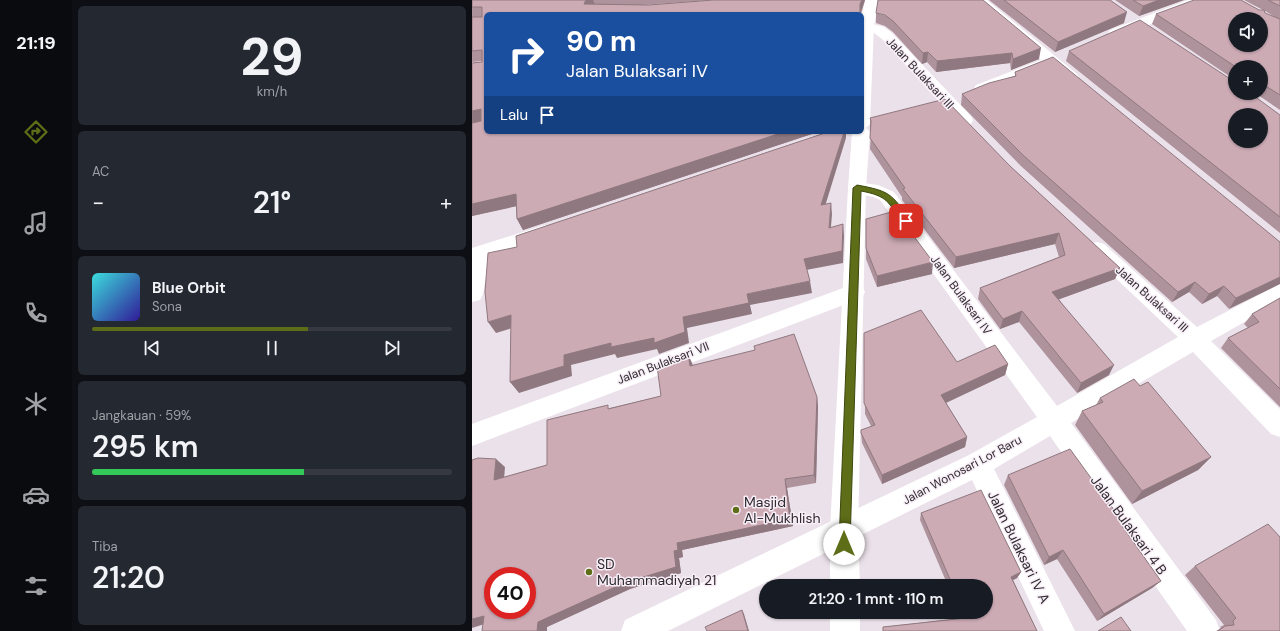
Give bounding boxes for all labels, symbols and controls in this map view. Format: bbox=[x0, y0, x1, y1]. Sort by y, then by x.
map controls bbox=[1228, 12, 1268, 148]
button: sound bbox=[1228, 12, 1268, 52]
text: 29 bbox=[241, 23, 303, 91]
text: 90 m bbox=[566, 23, 636, 60]
icon: right bbox=[500, 28, 552, 80]
text: 21:19 bbox=[16, 31, 56, 55]
street label: Jalan Bulaksari III bbox=[883, 34, 957, 112]
text: Jalan Bulaksari IV bbox=[566, 59, 708, 83]
button: + bbox=[1228, 60, 1268, 100]
text: km/h bbox=[257, 83, 287, 100]
icon: arrive bbox=[536, 104, 558, 126]
text: Lalu bbox=[500, 105, 528, 125]
button: − bbox=[1228, 108, 1268, 148]
icon: directions bbox=[22, 118, 50, 146]
text: AC bbox=[92, 163, 109, 180]
text: 21° bbox=[253, 183, 291, 222]
text: − bbox=[92, 188, 104, 217]
text: + bbox=[440, 188, 452, 217]
pin bbox=[889, 204, 923, 238]
icon: music bbox=[22, 209, 50, 237]
icon: arrive bbox=[895, 210, 917, 232]
street label: Jalan Bulaksari IV bbox=[927, 252, 995, 338]
street label: Jalan Bulaksari III bbox=[1112, 262, 1192, 336]
text: Blue Orbit bbox=[152, 278, 226, 298]
text: Sona bbox=[152, 298, 182, 315]
icon: phone bbox=[22, 299, 50, 327]
icon: previous bbox=[141, 337, 163, 359]
icon: pause bbox=[261, 337, 283, 359]
icon: next bbox=[381, 337, 403, 359]
street label: Jalan Bulaksari VII bbox=[615, 338, 711, 388]
icon: climate bbox=[22, 390, 50, 418]
text: Jangkauan · 59% bbox=[92, 407, 191, 424]
text: 295 km bbox=[92, 427, 198, 466]
street label: Jalan Wonosari Lor Baru bbox=[900, 432, 1025, 508]
street label: Jalan Bulaksari 4 B bbox=[1087, 472, 1171, 578]
icon: car bbox=[22, 481, 50, 509]
street label: Jalan Bulaksari IV A bbox=[984, 488, 1054, 606]
place label: Masjid Al-Mukhlish bbox=[744, 493, 820, 527]
marker: Masjid Al-Mukhlish bbox=[731, 505, 741, 515]
position arrow bbox=[823, 523, 865, 565]
text: Tiba bbox=[92, 538, 118, 555]
place label: SD Muhammadiyah 21 bbox=[597, 555, 716, 589]
text: 21:20 bbox=[92, 558, 165, 597]
speed limit sign: 40 bbox=[484, 567, 536, 619]
marker: SD Muhammadiyah 21 bbox=[584, 567, 594, 577]
icon: filters bbox=[22, 572, 50, 600]
text: 21:20 · 1 mnt · 110 m bbox=[809, 589, 943, 609]

